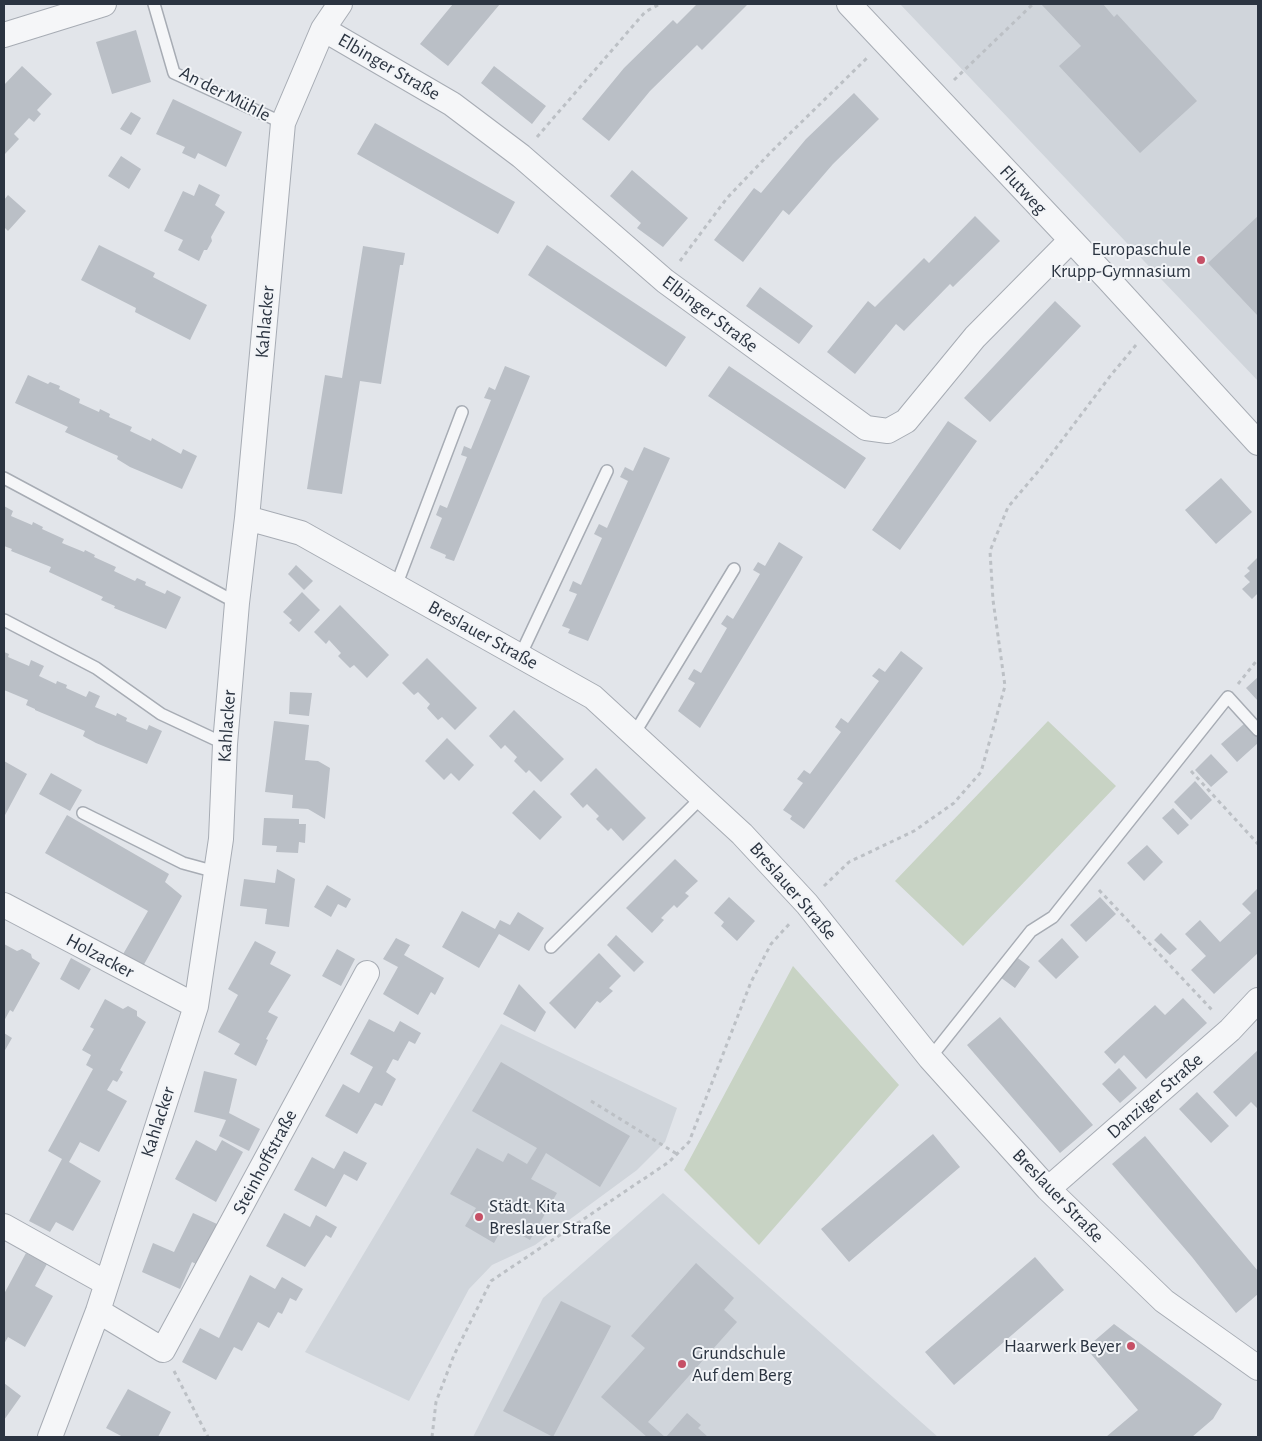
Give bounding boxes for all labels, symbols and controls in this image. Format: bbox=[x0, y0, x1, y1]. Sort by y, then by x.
street label: Elbinger Straße bbox=[334, 29, 444, 105]
street label: An der Mühle bbox=[176, 61, 274, 127]
street label: Flutweg bbox=[995, 161, 1051, 219]
place label: Europaschule Krupp-Gymnasium bbox=[1051, 238, 1191, 282]
marker: Europaschule Krupp-Gymnasium bbox=[1195, 254, 1207, 266]
street label: Elbinger Straße bbox=[657, 270, 763, 358]
street label: Kahlacker bbox=[250, 285, 280, 359]
street label: Breslauer Straße bbox=[424, 595, 542, 675]
street label: Kahlacker bbox=[213, 689, 241, 763]
street label: Breslauer Straße bbox=[744, 837, 842, 945]
street label: Holzacker bbox=[62, 929, 138, 983]
street label: Danziger Straße bbox=[1102, 1048, 1208, 1144]
street label: Kahlacker bbox=[136, 1084, 180, 1160]
street label: Steinhoffstraße bbox=[228, 1106, 302, 1218]
street label: Breslauer Straße bbox=[1007, 1144, 1109, 1248]
place label: Städt. Kita Breslauer Straße bbox=[489, 1195, 611, 1239]
marker: Städt. Kita Breslauer Straße bbox=[473, 1211, 485, 1223]
place label: Haarwerk Beyer bbox=[1004, 1335, 1121, 1357]
marker: Haarwerk Beyer bbox=[1125, 1340, 1137, 1352]
place label: Grundschule Auf dem Berg bbox=[692, 1342, 792, 1386]
marker: Grundschule Auf dem Berg bbox=[676, 1358, 688, 1370]

